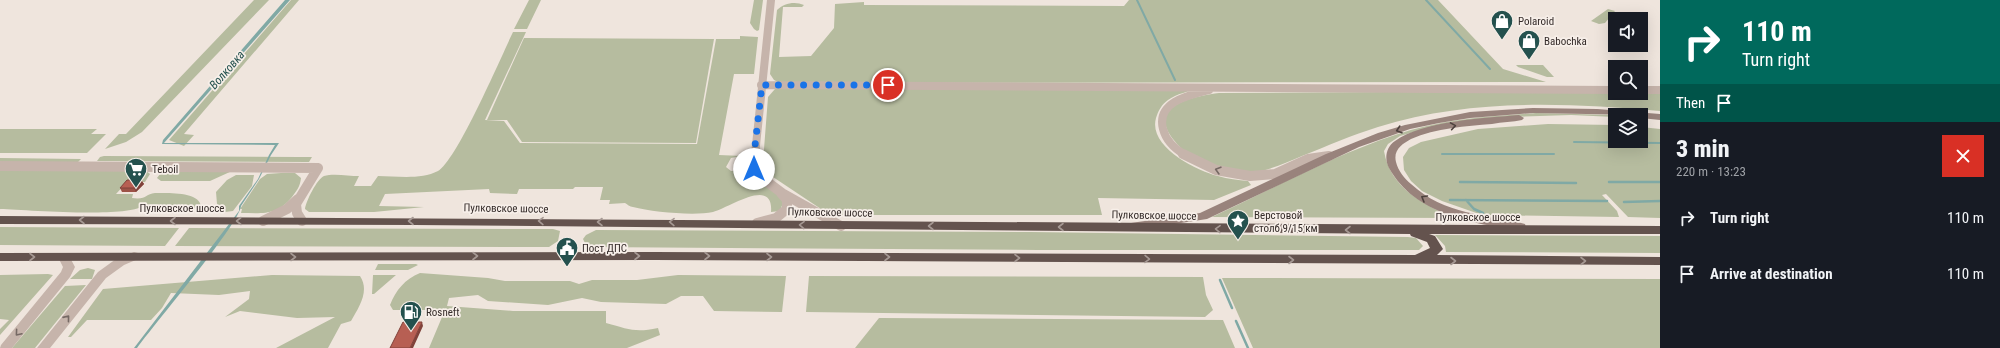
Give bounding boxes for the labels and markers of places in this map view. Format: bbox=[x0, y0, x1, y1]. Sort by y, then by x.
shop icon: Polaroid bbox=[1489, 8, 1515, 41]
place label: Polaroid bbox=[1518, 15, 1554, 28]
shop icon: Babochka bbox=[1516, 28, 1542, 61]
place label: Babochka bbox=[1544, 35, 1587, 48]
pin bbox=[871, 68, 905, 102]
supermarket icon: Teboil bbox=[123, 156, 149, 189]
place label: Teboil bbox=[152, 163, 178, 176]
place icon: Верстовой столб 9/15 км bbox=[1225, 208, 1251, 241]
place label: Верстовой столб 9/15 км bbox=[1254, 209, 1318, 235]
public building icon: Пост ДПС bbox=[554, 235, 580, 268]
place label: Пост ДПС bbox=[582, 242, 627, 255]
fuel station icon: Rosneft bbox=[398, 299, 424, 332]
place label: Rosneft bbox=[426, 306, 460, 319]

